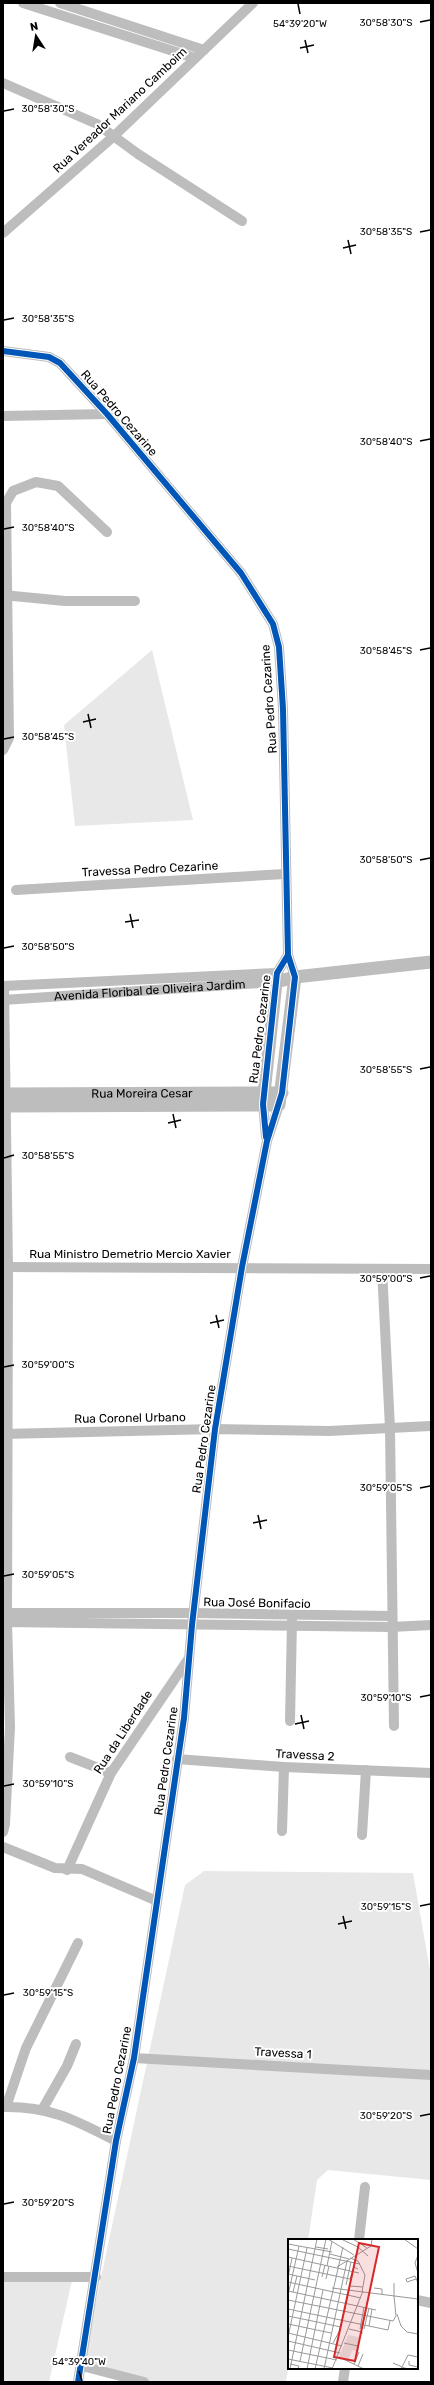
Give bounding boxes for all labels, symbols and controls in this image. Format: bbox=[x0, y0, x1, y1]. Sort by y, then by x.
north arrow bbox=[16, 16, 56, 56]
text: 30°58'30"S bbox=[359, 17, 413, 29]
text: 54°39'20"W bbox=[273, 18, 327, 30]
text: N bbox=[29, 20, 39, 34]
street label: Rua Vereador Mariano Camboim bbox=[50, 44, 190, 176]
text: 30°58'30"S bbox=[21, 103, 75, 115]
text: 30°58'35"S bbox=[360, 226, 412, 238]
text: 30°58'35"S bbox=[22, 313, 74, 325]
street label: Rua Pedro Cezarine bbox=[78, 367, 160, 459]
text: 30°58'40"S bbox=[360, 436, 412, 448]
text: 30°58'40"S bbox=[22, 522, 74, 534]
street label: Rua Pedro Cezarine bbox=[258, 644, 280, 754]
text: 30°58'45"S bbox=[360, 645, 412, 657]
text: 30°58'45"S bbox=[22, 731, 74, 743]
text: 30°58'50"S bbox=[360, 854, 412, 866]
street label: Travessa Pedro Cezarine bbox=[81, 858, 219, 880]
text: 30°58'50"S bbox=[22, 941, 74, 953]
street label: Rua Pedro Cezarine bbox=[246, 974, 274, 1084]
street label: Avenida Floribal de Oliveira Jardim bbox=[53, 977, 246, 1004]
text: 30°58'55"S bbox=[360, 1064, 412, 1076]
street label: Rua Moreira Cesar bbox=[91, 1086, 193, 1101]
text: 30°58'55"S bbox=[22, 1150, 74, 1162]
street label: Rua Ministro Demetrio Mercio Xavier bbox=[29, 1247, 231, 1261]
text: 30°59'00"S bbox=[360, 1273, 412, 1285]
text: 30°59'00"S bbox=[22, 1359, 74, 1371]
street label: Rua Pedro Cezarine bbox=[189, 1384, 219, 1494]
street label: Rua Coronel Urbano bbox=[74, 1410, 186, 1426]
text: 30°59'05"S bbox=[360, 1482, 412, 1494]
text: 30°59'05"S bbox=[22, 1569, 74, 1581]
street label: Rua José Bonifacio bbox=[203, 1595, 311, 1611]
street label: Rua da Liberdade bbox=[91, 1687, 155, 1776]
text: 30°59'10"S bbox=[361, 1692, 411, 1704]
street label: Rua Pedro Cezarine bbox=[151, 1706, 181, 1816]
street label: Travessa 2 bbox=[275, 1746, 335, 1764]
text: 30°59'10"S bbox=[23, 1778, 73, 1790]
text: 30°59'15"S bbox=[361, 1901, 411, 1913]
text: 30°59'15"S bbox=[23, 1987, 73, 1999]
street label: Rua Pedro Cezarine bbox=[100, 2025, 134, 2135]
street label: Travessa 1 bbox=[254, 2045, 312, 2061]
text: 30°59'20"S bbox=[360, 2110, 412, 2122]
text: 30°59'20"S bbox=[22, 2197, 74, 2209]
inset map bbox=[288, 2239, 418, 2369]
text: 54°39'40"W bbox=[52, 2356, 106, 2368]

